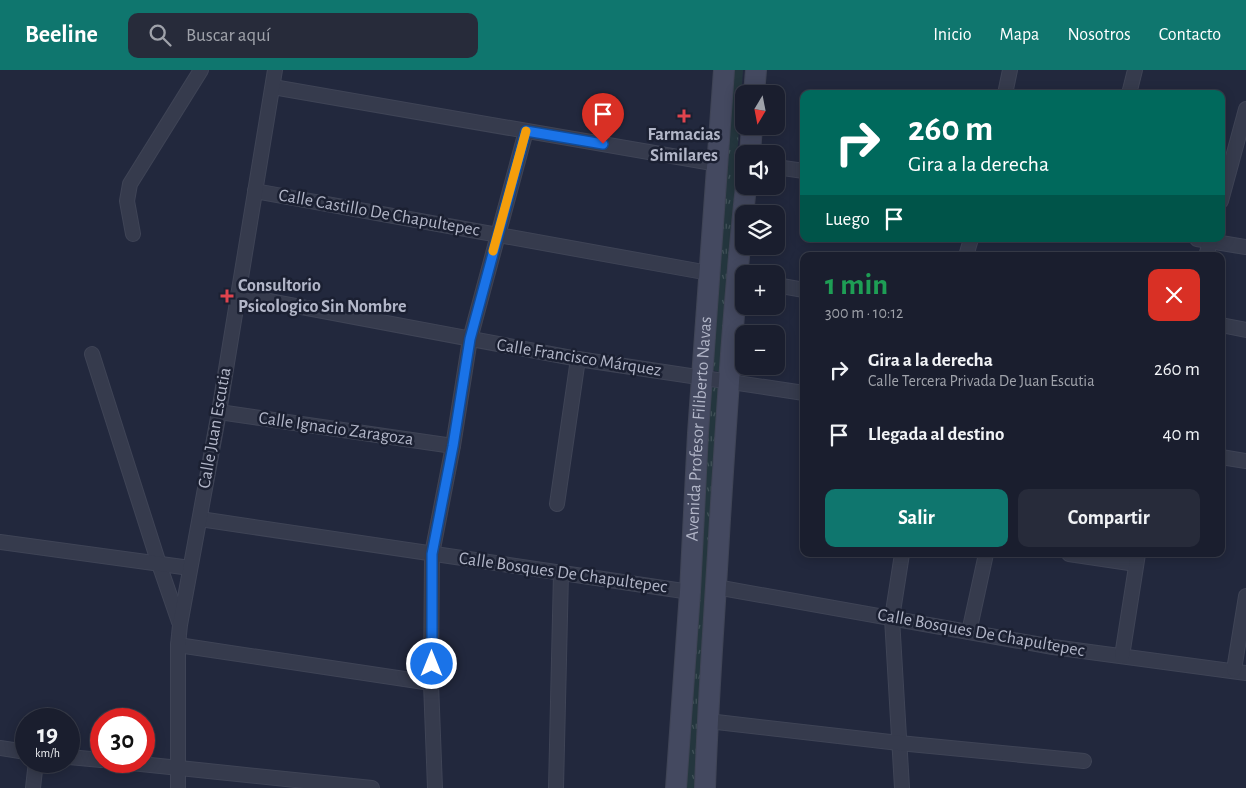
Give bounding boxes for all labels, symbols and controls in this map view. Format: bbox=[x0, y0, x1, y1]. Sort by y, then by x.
search box bbox=[128, 13, 478, 58]
icon: search bbox=[146, 21, 174, 49]
text: Beeline bbox=[25, 23, 98, 47]
text: Buscar aquí bbox=[186, 26, 271, 45]
text: Inicio bbox=[933, 26, 972, 44]
text: Mapa bbox=[1000, 26, 1039, 44]
text: Nosotros bbox=[1067, 26, 1131, 44]
text: Contacto bbox=[1159, 26, 1221, 44]
north arrow bbox=[735, 85, 785, 135]
map controls bbox=[735, 85, 785, 375]
pin bbox=[582, 93, 624, 144]
icon: arrive bbox=[589, 100, 617, 128]
marker: Farmacias Similares bbox=[678, 110, 690, 122]
icon: right bbox=[825, 110, 890, 175]
text: 260 m bbox=[908, 112, 993, 147]
place label: Farmacias Similares bbox=[648, 126, 721, 165]
button: sound bbox=[735, 145, 785, 195]
text: Gira a la derecha bbox=[908, 153, 1049, 175]
street label: Calle Castillo De Chapultepec bbox=[277, 186, 481, 240]
button: layers bbox=[735, 205, 785, 255]
icon: arrive bbox=[880, 205, 908, 233]
text: Luego bbox=[825, 210, 870, 229]
button: + bbox=[735, 265, 785, 315]
button: close bbox=[1148, 269, 1200, 321]
text: 1 min bbox=[825, 270, 888, 300]
place label: Consultorio Psicologico Sin Nombre bbox=[238, 277, 406, 316]
marker: Consultorio Psicologico Sin Nombre bbox=[220, 289, 234, 303]
text: 300 m · 10:12 bbox=[825, 305, 903, 321]
street label: Avenida Profesor Filiberto Navas bbox=[684, 316, 715, 542]
button: − bbox=[735, 325, 785, 375]
street label: Calle Francisco Márquez bbox=[495, 336, 663, 380]
text: Gira a la derecha bbox=[868, 351, 993, 370]
icon: right bbox=[825, 356, 853, 384]
text: 260 m bbox=[1154, 360, 1200, 379]
street label: Calle Juan Escutia bbox=[195, 366, 235, 490]
text: Calle Tercera Privada De Juan Escutia bbox=[868, 373, 1095, 389]
street label: Calle Ignacio Zaragoza bbox=[257, 409, 415, 449]
icon: arrive bbox=[825, 421, 853, 449]
text: Llegada al destino bbox=[868, 425, 1005, 444]
text: 40 m bbox=[1162, 425, 1200, 444]
button: Salir bbox=[825, 489, 1008, 547]
button: Compartir bbox=[1018, 489, 1200, 547]
street label: Calle Bosques De Chapultepec bbox=[458, 549, 668, 597]
street label: Calle Bosques De Chapultepec bbox=[876, 606, 1086, 660]
position arrow bbox=[405, 637, 457, 689]
speed limit sign: 30 bbox=[90, 708, 155, 773]
text: 19 bbox=[37, 722, 58, 747]
text: km/h bbox=[35, 747, 60, 759]

